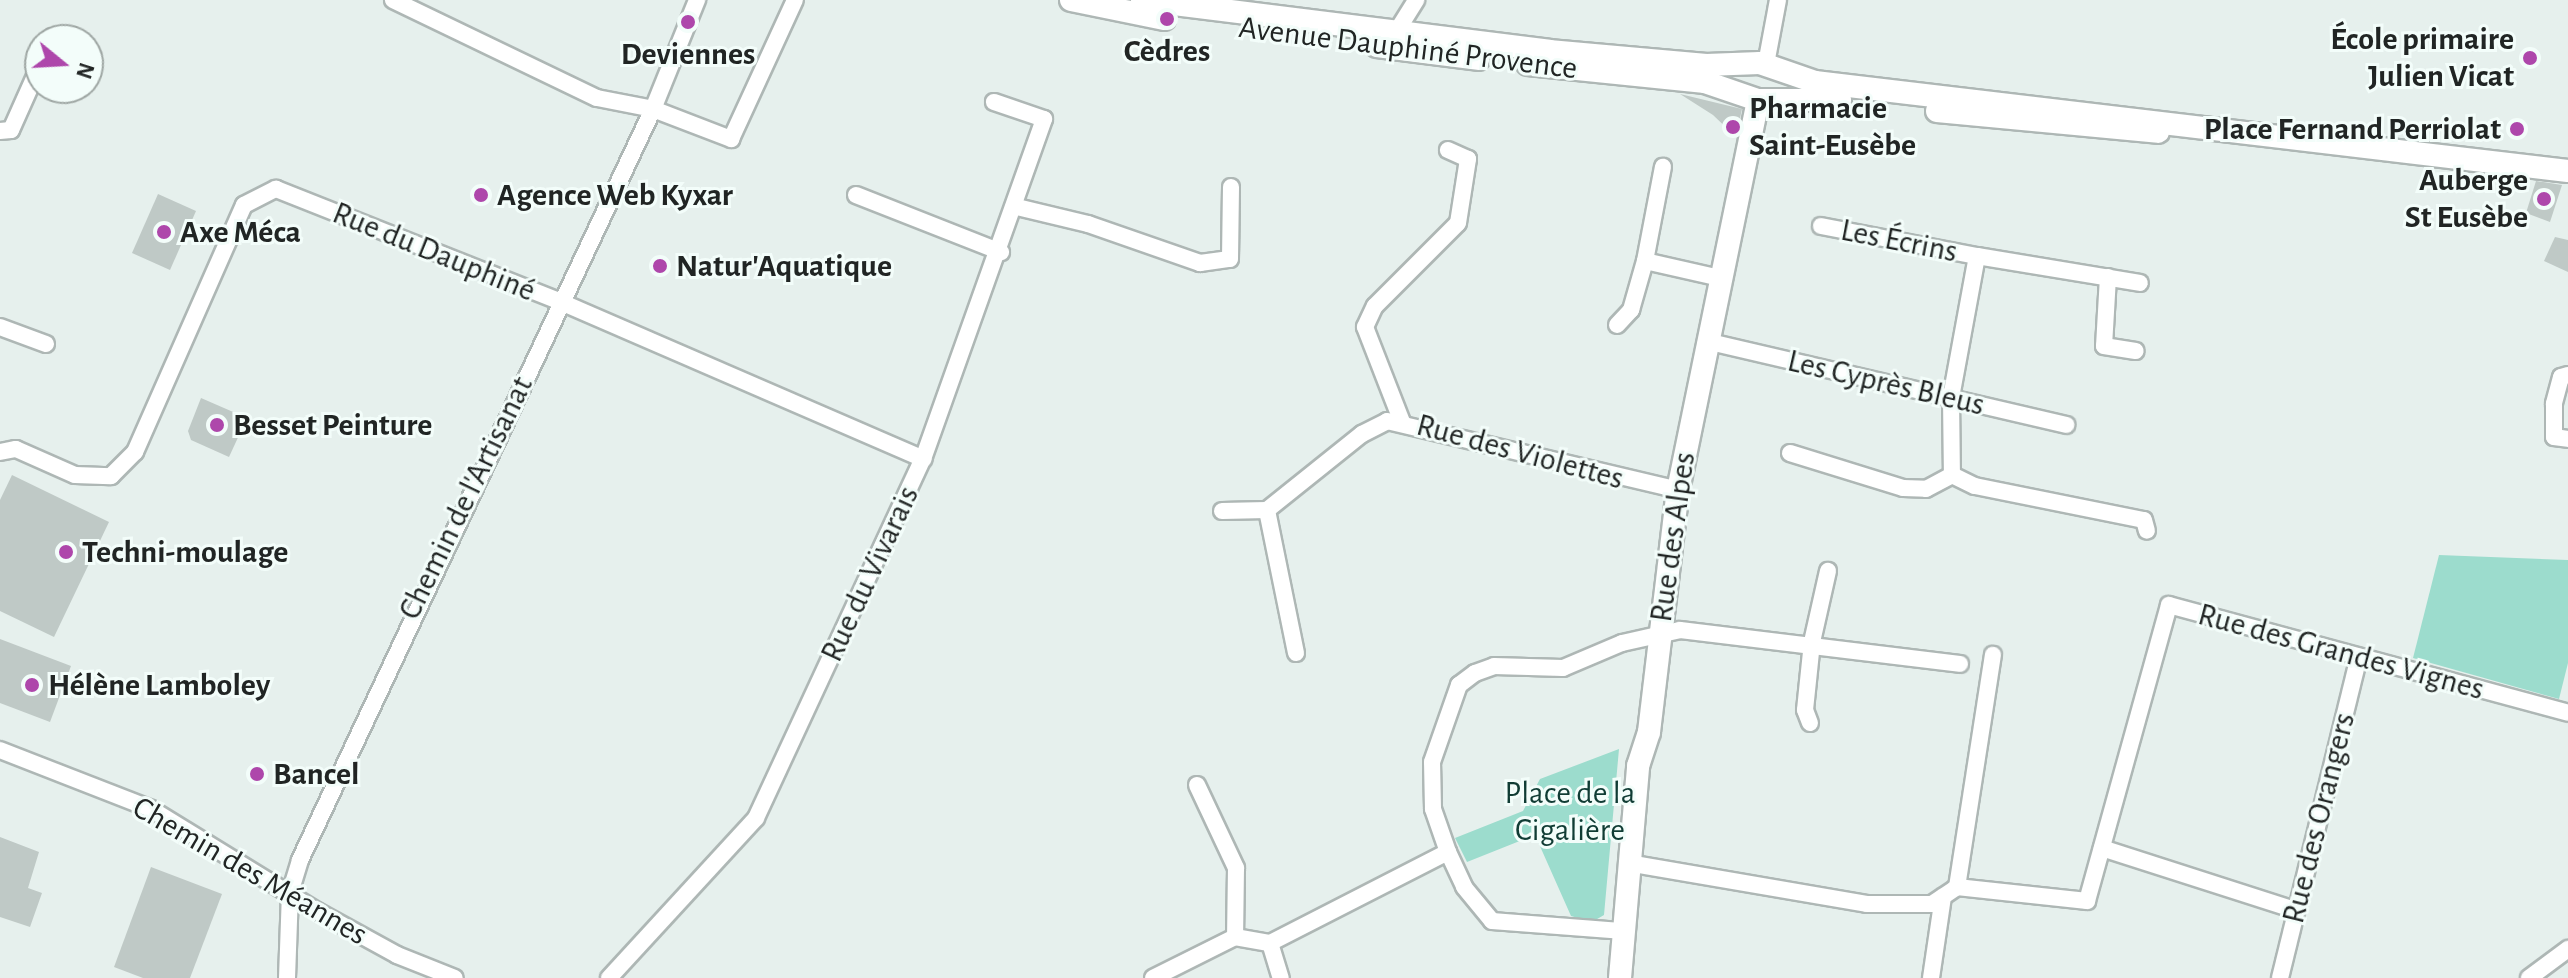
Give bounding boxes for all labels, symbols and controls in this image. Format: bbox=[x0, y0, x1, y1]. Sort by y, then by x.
street label: Avenue Dauphiné Provence bbox=[1237, 8, 1579, 88]
marker: Cèdres bbox=[1158, 10, 1176, 28]
marker: Deviennes bbox=[679, 13, 697, 31]
place label: École primaire Julien Vicat bbox=[2330, 21, 2514, 96]
north arrow bbox=[24, 24, 104, 104]
place label: Cèdres bbox=[1124, 32, 1210, 70]
place label: Deviennes bbox=[621, 35, 755, 73]
marker: École primaire Julien Vicat bbox=[2521, 49, 2539, 67]
text: N bbox=[72, 60, 98, 81]
place label: Pharmacie Saint-Eusèbe bbox=[1749, 90, 1916, 165]
place label: Place Fernand Perriolat bbox=[2204, 110, 2501, 148]
marker: Pharmacie Saint-Eusèbe bbox=[1724, 118, 1742, 136]
marker: Place Fernand Perriolat bbox=[2508, 120, 2526, 138]
place label: Auberge St Eusèbe bbox=[2405, 162, 2528, 237]
place label: Agence Web Kyxar bbox=[497, 176, 733, 214]
marker: Agence Web Kyxar bbox=[472, 186, 490, 204]
marker: Auberge St Eusèbe bbox=[2535, 190, 2553, 208]
street label: Rue du Dauphiné bbox=[327, 194, 541, 310]
street label: Les Écrins bbox=[1838, 211, 1960, 271]
place label: Axe Méca bbox=[180, 213, 301, 251]
marker: Axe Méca bbox=[155, 223, 173, 241]
place label: Natur'Aquatique bbox=[676, 247, 892, 285]
marker: Natur'Aquatique bbox=[651, 257, 669, 275]
street label: Les Cyprès Bleus bbox=[1784, 342, 1988, 424]
street label: Chemin de l'Artisanat bbox=[391, 370, 541, 626]
place label: Besset Peinture bbox=[233, 406, 432, 444]
street label: Rue des Violettes bbox=[1412, 406, 1628, 498]
marker: Besset Peinture bbox=[208, 416, 226, 434]
street label: Rue des Alpes bbox=[1642, 450, 1704, 624]
street label: Rue du Vivarais bbox=[813, 480, 927, 668]
place label: Techni-moulage bbox=[82, 533, 288, 571]
marker: Techni-moulage bbox=[57, 543, 75, 561]
street label: Rue des Grandes Vignes bbox=[2194, 595, 2488, 709]
place label: Hélène Lamboley bbox=[48, 666, 270, 704]
marker: Hélène Lamboley bbox=[23, 676, 41, 694]
street label: Rue des Orangers bbox=[2274, 709, 2364, 927]
place label: Bancel bbox=[273, 755, 359, 793]
marker: Bancel bbox=[248, 765, 266, 783]
park label: Place de la Cigalière bbox=[1505, 775, 1635, 850]
street label: Chemin des Méannes bbox=[126, 788, 374, 954]

